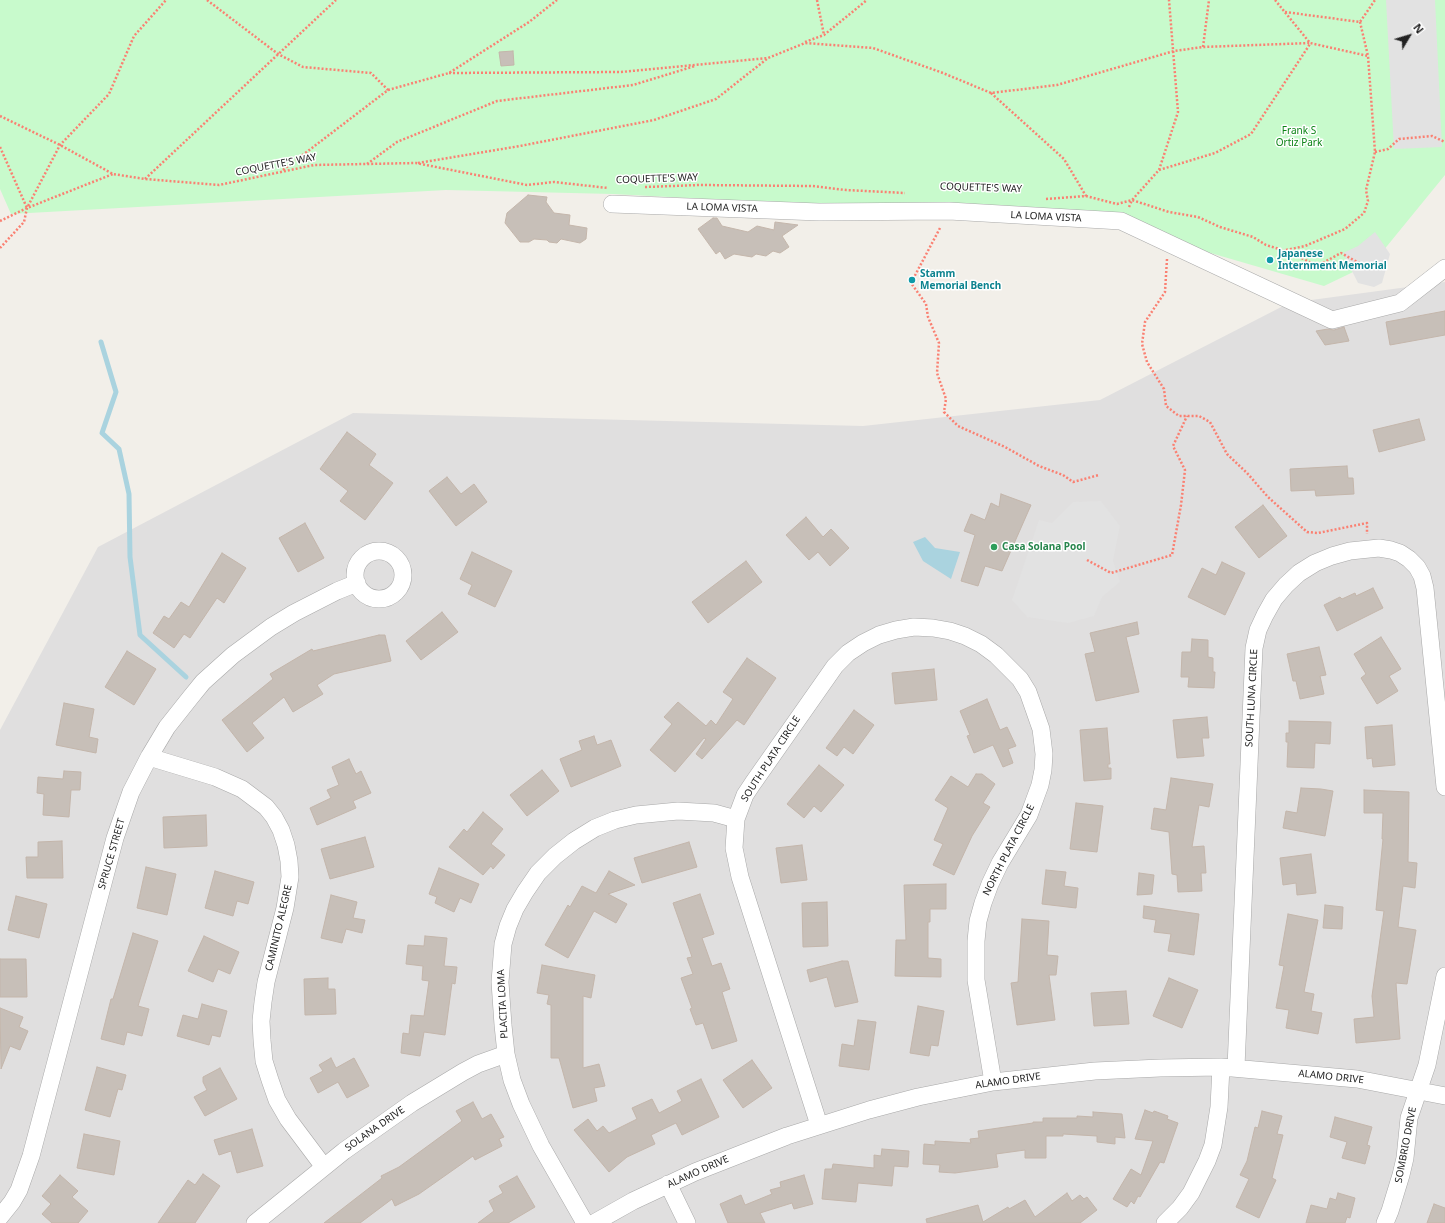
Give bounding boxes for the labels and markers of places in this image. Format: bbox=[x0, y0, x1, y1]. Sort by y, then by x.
place label: Japanese Internment Memorial bbox=[1278, 248, 1387, 272]
marker: Japanese Internment Memorial bbox=[1265, 255, 1275, 265]
place label: Stamm Memorial Bench bbox=[920, 268, 1001, 292]
marker: Stamm Memorial Bench bbox=[907, 275, 917, 285]
place label: Casa Solana Pool bbox=[1002, 541, 1086, 553]
marker: Casa Solana Pool bbox=[989, 542, 999, 552]

